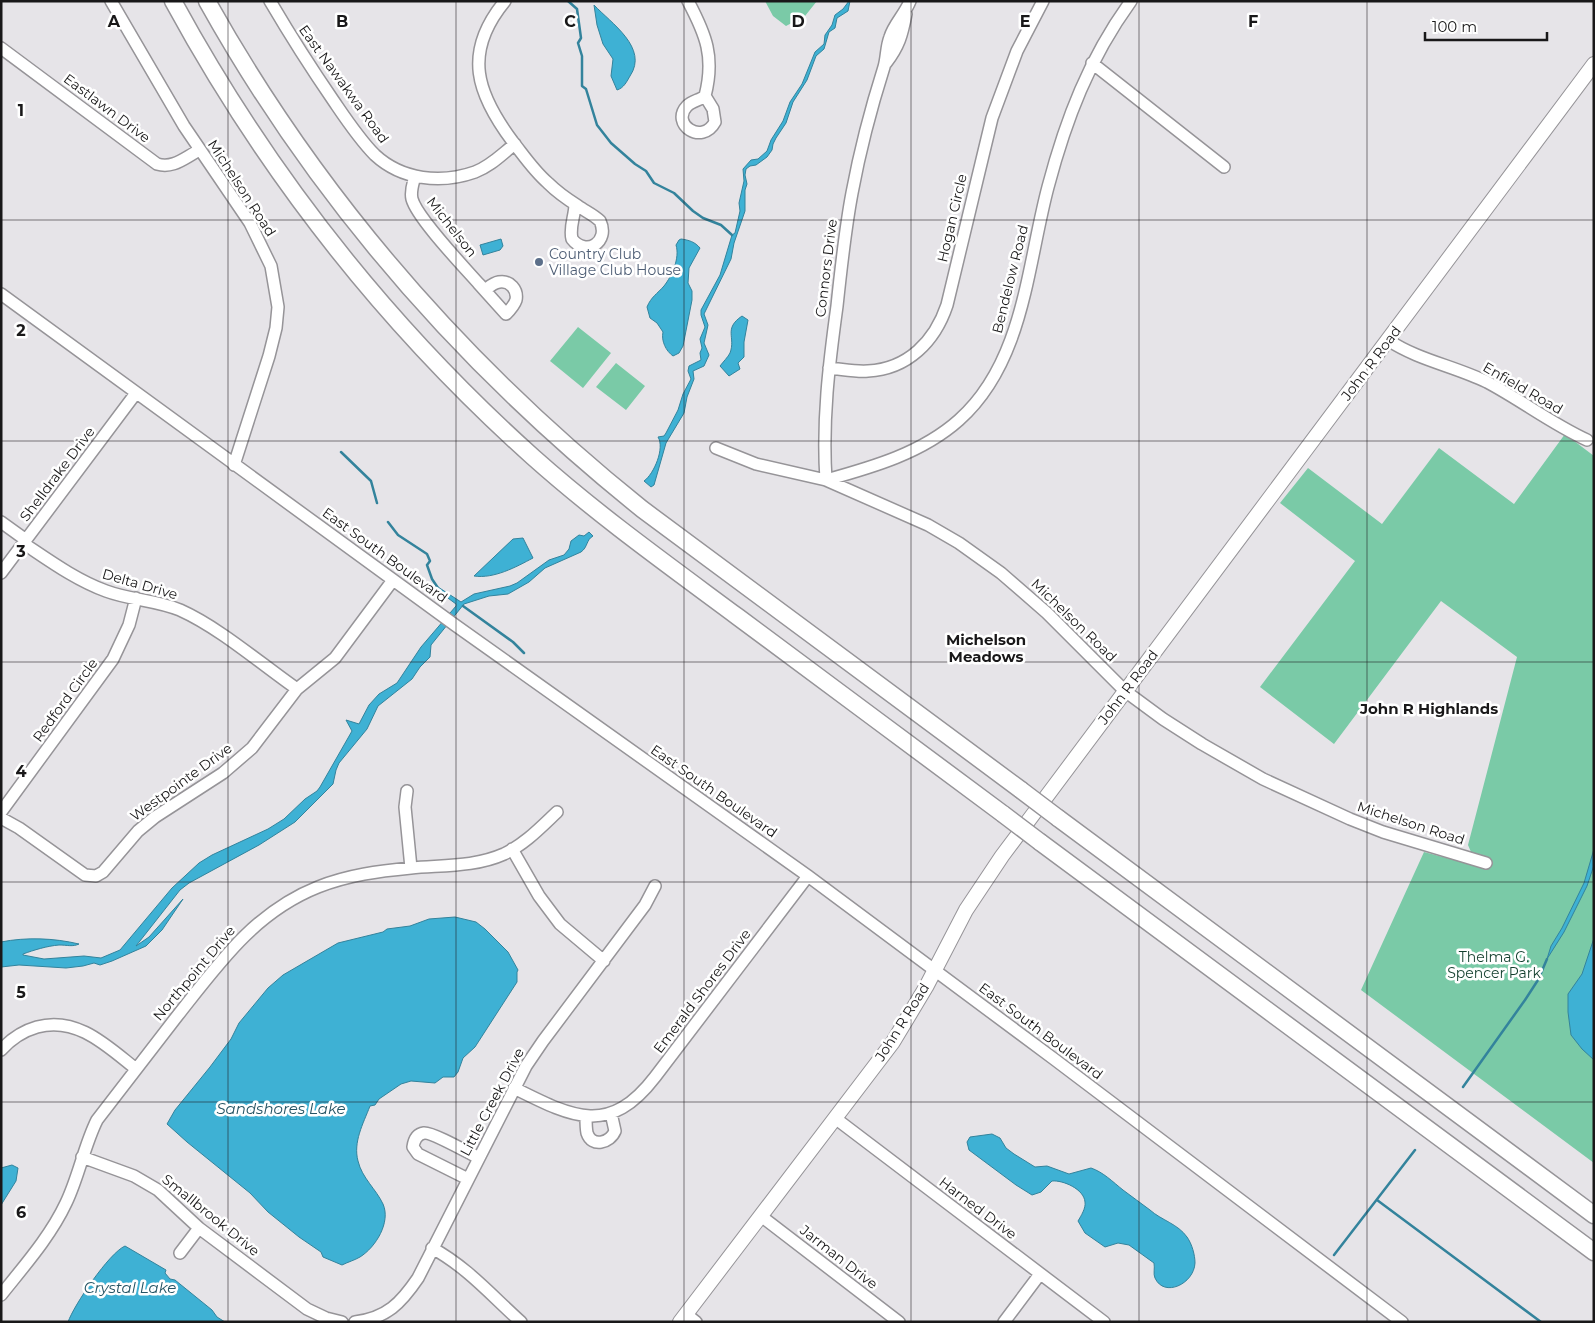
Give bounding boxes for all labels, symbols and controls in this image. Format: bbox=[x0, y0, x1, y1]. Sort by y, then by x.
scale bar bbox=[1425, 10, 1548, 42]
text: A bbox=[107, 12, 121, 31]
text: B bbox=[336, 12, 348, 31]
text: C bbox=[564, 12, 576, 31]
text: D bbox=[791, 12, 805, 31]
text: E bbox=[1020, 12, 1030, 31]
text: F bbox=[1248, 12, 1258, 31]
text: 100 m bbox=[1432, 17, 1477, 36]
street label: East Nawakwa Road bbox=[295, 21, 393, 147]
street label: Eastlawn Drive bbox=[60, 70, 154, 146]
text: 1 bbox=[18, 101, 24, 120]
street label: Michelson Road bbox=[204, 136, 280, 240]
street label: Hogan Circle bbox=[933, 172, 971, 264]
street label: Michelson bbox=[423, 193, 481, 261]
street label: Connors Drive bbox=[811, 218, 841, 318]
street label: Bendelow Road bbox=[988, 223, 1032, 335]
place label: Country Club Village Club House bbox=[549, 245, 681, 279]
marker: Country Club Village Club House bbox=[533, 256, 545, 268]
text: 2 bbox=[16, 321, 26, 340]
street label: John R Road bbox=[1336, 322, 1405, 405]
street label: Enfield Road bbox=[1480, 358, 1566, 418]
street label: Shelldrake Drive bbox=[16, 423, 98, 525]
street label: East South Boulevard bbox=[319, 503, 451, 607]
text: 3 bbox=[15, 542, 26, 561]
street label: Delta Drive bbox=[100, 565, 180, 603]
street label: Michelson Road bbox=[1027, 575, 1121, 665]
district label: Michelson Meadows bbox=[946, 630, 1026, 666]
street label: John R Road bbox=[1093, 646, 1162, 729]
street label: Redford Circle bbox=[29, 655, 101, 745]
district label: John R Highlands bbox=[1359, 699, 1498, 718]
street label: Westpointe Drive bbox=[127, 739, 235, 825]
street label: East South Boulevard bbox=[647, 740, 781, 842]
text: 4 bbox=[15, 762, 27, 781]
street label: Michelson Road bbox=[1355, 797, 1467, 849]
street label: Northpoint Drive bbox=[149, 922, 239, 1024]
street label: Emerald Shores Drive bbox=[649, 925, 755, 1057]
park label: Thelma G. Spencer Park bbox=[1447, 948, 1541, 982]
street label: East South Boulevard bbox=[975, 978, 1107, 1084]
street label: John R Road bbox=[870, 980, 933, 1065]
text: 5 bbox=[16, 983, 26, 1002]
street label: Little Creek Drive bbox=[456, 1045, 528, 1159]
water label: Sandshores Lake bbox=[216, 1099, 346, 1118]
street label: Smallbrook Drive bbox=[159, 1170, 263, 1260]
street label: Harned Drive bbox=[935, 1173, 1021, 1243]
text: 6 bbox=[16, 1203, 26, 1222]
street label: Jarman Drive bbox=[796, 1220, 881, 1293]
water label: Crystal Lake bbox=[84, 1278, 176, 1297]

